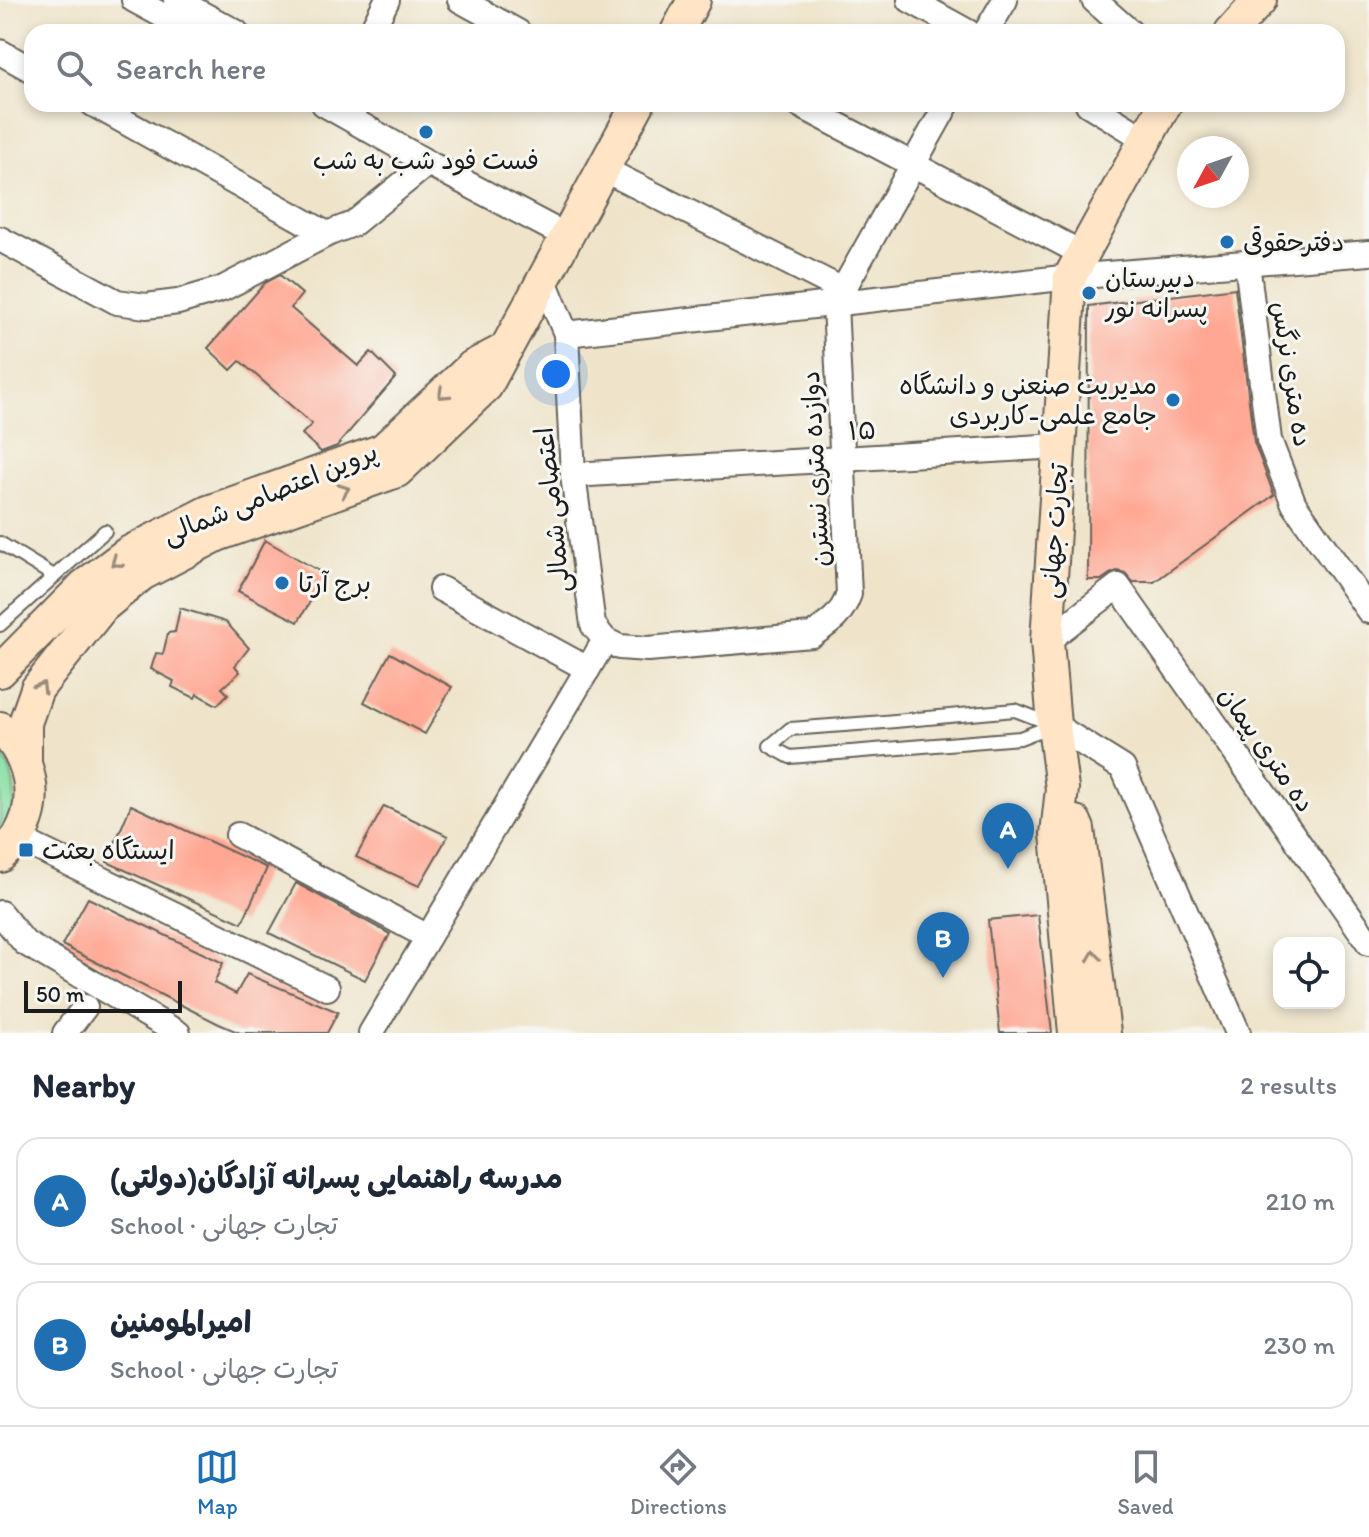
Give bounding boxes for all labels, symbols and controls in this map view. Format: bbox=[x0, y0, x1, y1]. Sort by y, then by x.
search box bbox=[24, 24, 1345, 112]
icon: search bbox=[52, 46, 96, 90]
text: Search here bbox=[116, 50, 266, 87]
marker: فست فود شب به شب bbox=[417, 123, 435, 141]
north arrow bbox=[1177, 136, 1249, 208]
place label: فست فود شب به شب bbox=[313, 144, 539, 176]
place label: دفترحقوقی bbox=[1243, 226, 1344, 258]
marker: دفترحقوقی bbox=[1218, 233, 1236, 251]
place label: دبیرستان پسرانه نور bbox=[1104, 262, 1208, 325]
marker: دبیرستان پسرانه نور bbox=[1080, 284, 1098, 302]
street label: ده متری نرگس bbox=[1265, 299, 1319, 449]
your location bbox=[536, 354, 576, 394]
place label: مدیریت صنعنی و دانشگاه جامع علمی-کاربردی bbox=[899, 369, 1157, 434]
street label: دوازده متری نسترن bbox=[794, 370, 836, 568]
one-way arrow bbox=[438, 385, 452, 400]
marker: مدیریت صنعنی و دانشگاه جامع علمی-کاربردی bbox=[1164, 391, 1182, 409]
street label: ۱۵ bbox=[847, 413, 877, 447]
street label: اعتصامی شمالی bbox=[527, 426, 578, 594]
street label: پروین اعتصامی شمالی bbox=[158, 435, 383, 552]
street label: تجارت جهانی bbox=[1033, 462, 1076, 600]
one-way arrow bbox=[336, 483, 350, 500]
one-way arrow bbox=[111, 552, 125, 567]
place label: برج آرتا bbox=[298, 567, 371, 601]
marker: برج آرتا bbox=[273, 574, 291, 592]
street label: ده متری پیمان bbox=[1211, 680, 1322, 819]
one-way arrow bbox=[31, 681, 47, 696]
pin: A bbox=[982, 803, 1034, 869]
place label: ایستگاه بعثت bbox=[42, 834, 175, 866]
marker: ایستگاه بعثت bbox=[17, 841, 35, 859]
pin: B bbox=[917, 912, 969, 978]
map controls bbox=[1273, 937, 1345, 1009]
button: locate bbox=[1273, 937, 1345, 1009]
one-way arrow bbox=[1086, 949, 1103, 962]
scale bar bbox=[24, 977, 182, 1013]
text: 50 m bbox=[36, 981, 85, 1008]
text: Nearby bbox=[32, 1065, 135, 1106]
text: 2 results bbox=[1240, 1069, 1337, 1101]
text: مدرسه راهنمایی پسرانه آزادگان(دولتی) bbox=[110, 1159, 563, 1196]
text: A bbox=[52, 1185, 68, 1217]
text: 210 m bbox=[1266, 1185, 1335, 1217]
text: School · تجارت جهانی bbox=[110, 1209, 338, 1241]
text: امیرالمومنین bbox=[110, 1303, 251, 1340]
text: B bbox=[52, 1329, 68, 1361]
text: 230 m bbox=[1263, 1329, 1335, 1361]
text: School · تجارت جهانی bbox=[110, 1353, 338, 1385]
tab: Map bbox=[195, 1445, 239, 1520]
tab: Directions bbox=[630, 1445, 727, 1520]
tab: Saved bbox=[1117, 1445, 1174, 1520]

